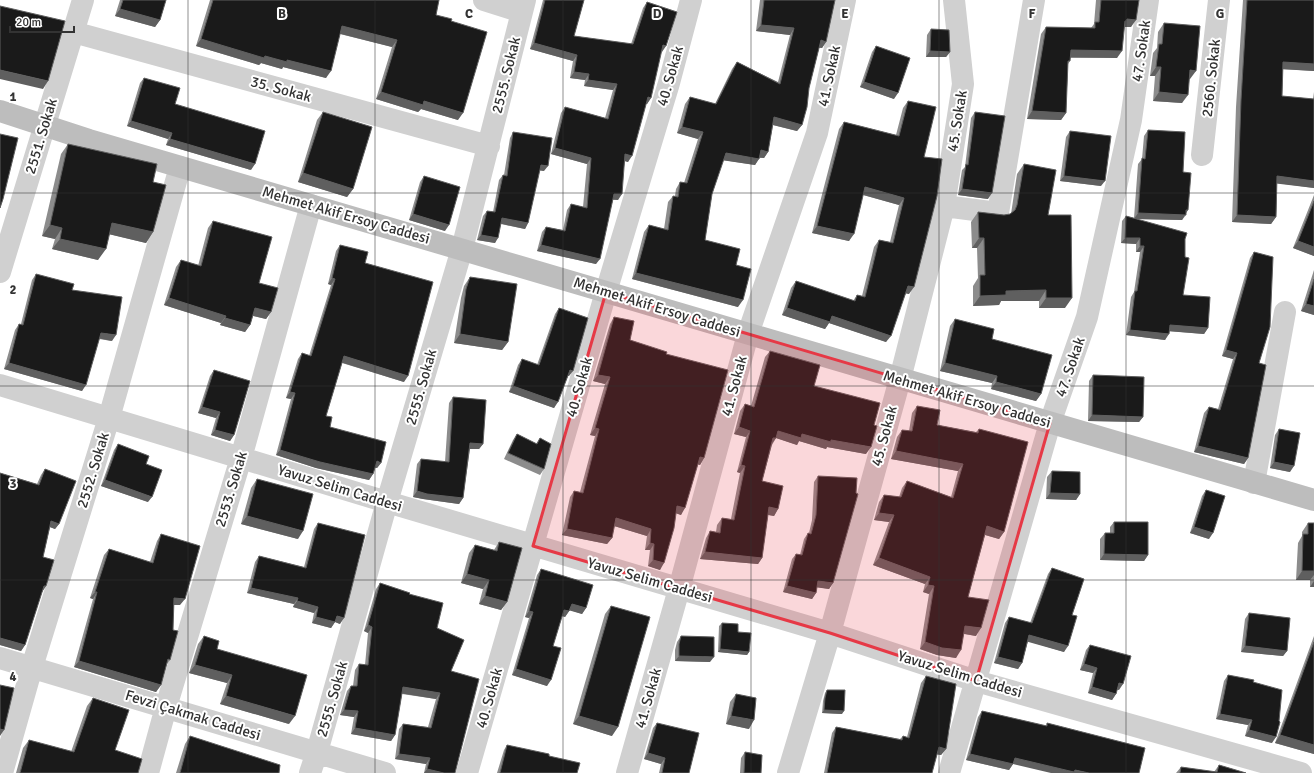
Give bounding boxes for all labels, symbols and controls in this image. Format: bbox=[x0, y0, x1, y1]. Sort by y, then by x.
text: B bbox=[278, 6, 286, 22]
text: C bbox=[465, 6, 473, 22]
text: D bbox=[653, 6, 662, 22]
text: E bbox=[841, 6, 849, 22]
text: F bbox=[1029, 6, 1036, 22]
text: G bbox=[1216, 6, 1224, 22]
scale bar bbox=[10, 8, 74, 34]
text: 20 m bbox=[16, 15, 41, 30]
street label: 47. Sokak bbox=[1128, 18, 1154, 83]
street label: 2555. Sokak bbox=[488, 34, 524, 115]
street label: 2560. Sokak bbox=[1198, 38, 1224, 118]
street label: 40. Sokak bbox=[653, 43, 687, 108]
street label: 41. Sokak bbox=[814, 43, 844, 108]
street label: 35. Sokak bbox=[249, 72, 314, 106]
street label: 45. Sokak bbox=[943, 88, 971, 153]
text: 1 bbox=[9, 89, 17, 105]
street label: 2551. Sokak bbox=[21, 95, 61, 176]
street label: Mehmet Akif Ersoy Caddesi bbox=[260, 182, 432, 248]
street label: Mehmet Akif Ersoy Caddesi bbox=[571, 273, 743, 341]
text: 2 bbox=[9, 282, 17, 298]
street label: 47. Sokak bbox=[1051, 334, 1089, 399]
street label: 2555. Sokak bbox=[402, 346, 441, 427]
street label: 41. Sokak bbox=[717, 353, 751, 418]
street label: 40. Sokak bbox=[562, 354, 596, 419]
street label: Mehmet Akif Ersoy Caddesi bbox=[881, 366, 1053, 432]
street label: 45. Sokak bbox=[867, 403, 901, 468]
street label: 2552. Sokak bbox=[73, 429, 113, 510]
street label: 2553. Sokak bbox=[211, 448, 251, 529]
street label: Yavuz Selim Caddesi bbox=[276, 460, 404, 516]
text: 3 bbox=[9, 476, 17, 492]
street label: Yavuz Selim Caddesi bbox=[585, 554, 715, 606]
street label: Yavuz Selim Caddesi bbox=[896, 646, 1024, 702]
street label: 2555. Sokak bbox=[313, 658, 352, 739]
street label: 40. Sokak bbox=[472, 665, 506, 730]
street label: 41. Sokak bbox=[631, 665, 665, 730]
text: 4 bbox=[9, 669, 17, 685]
street label: Fevzi Çakmak Caddesi bbox=[123, 686, 263, 744]

